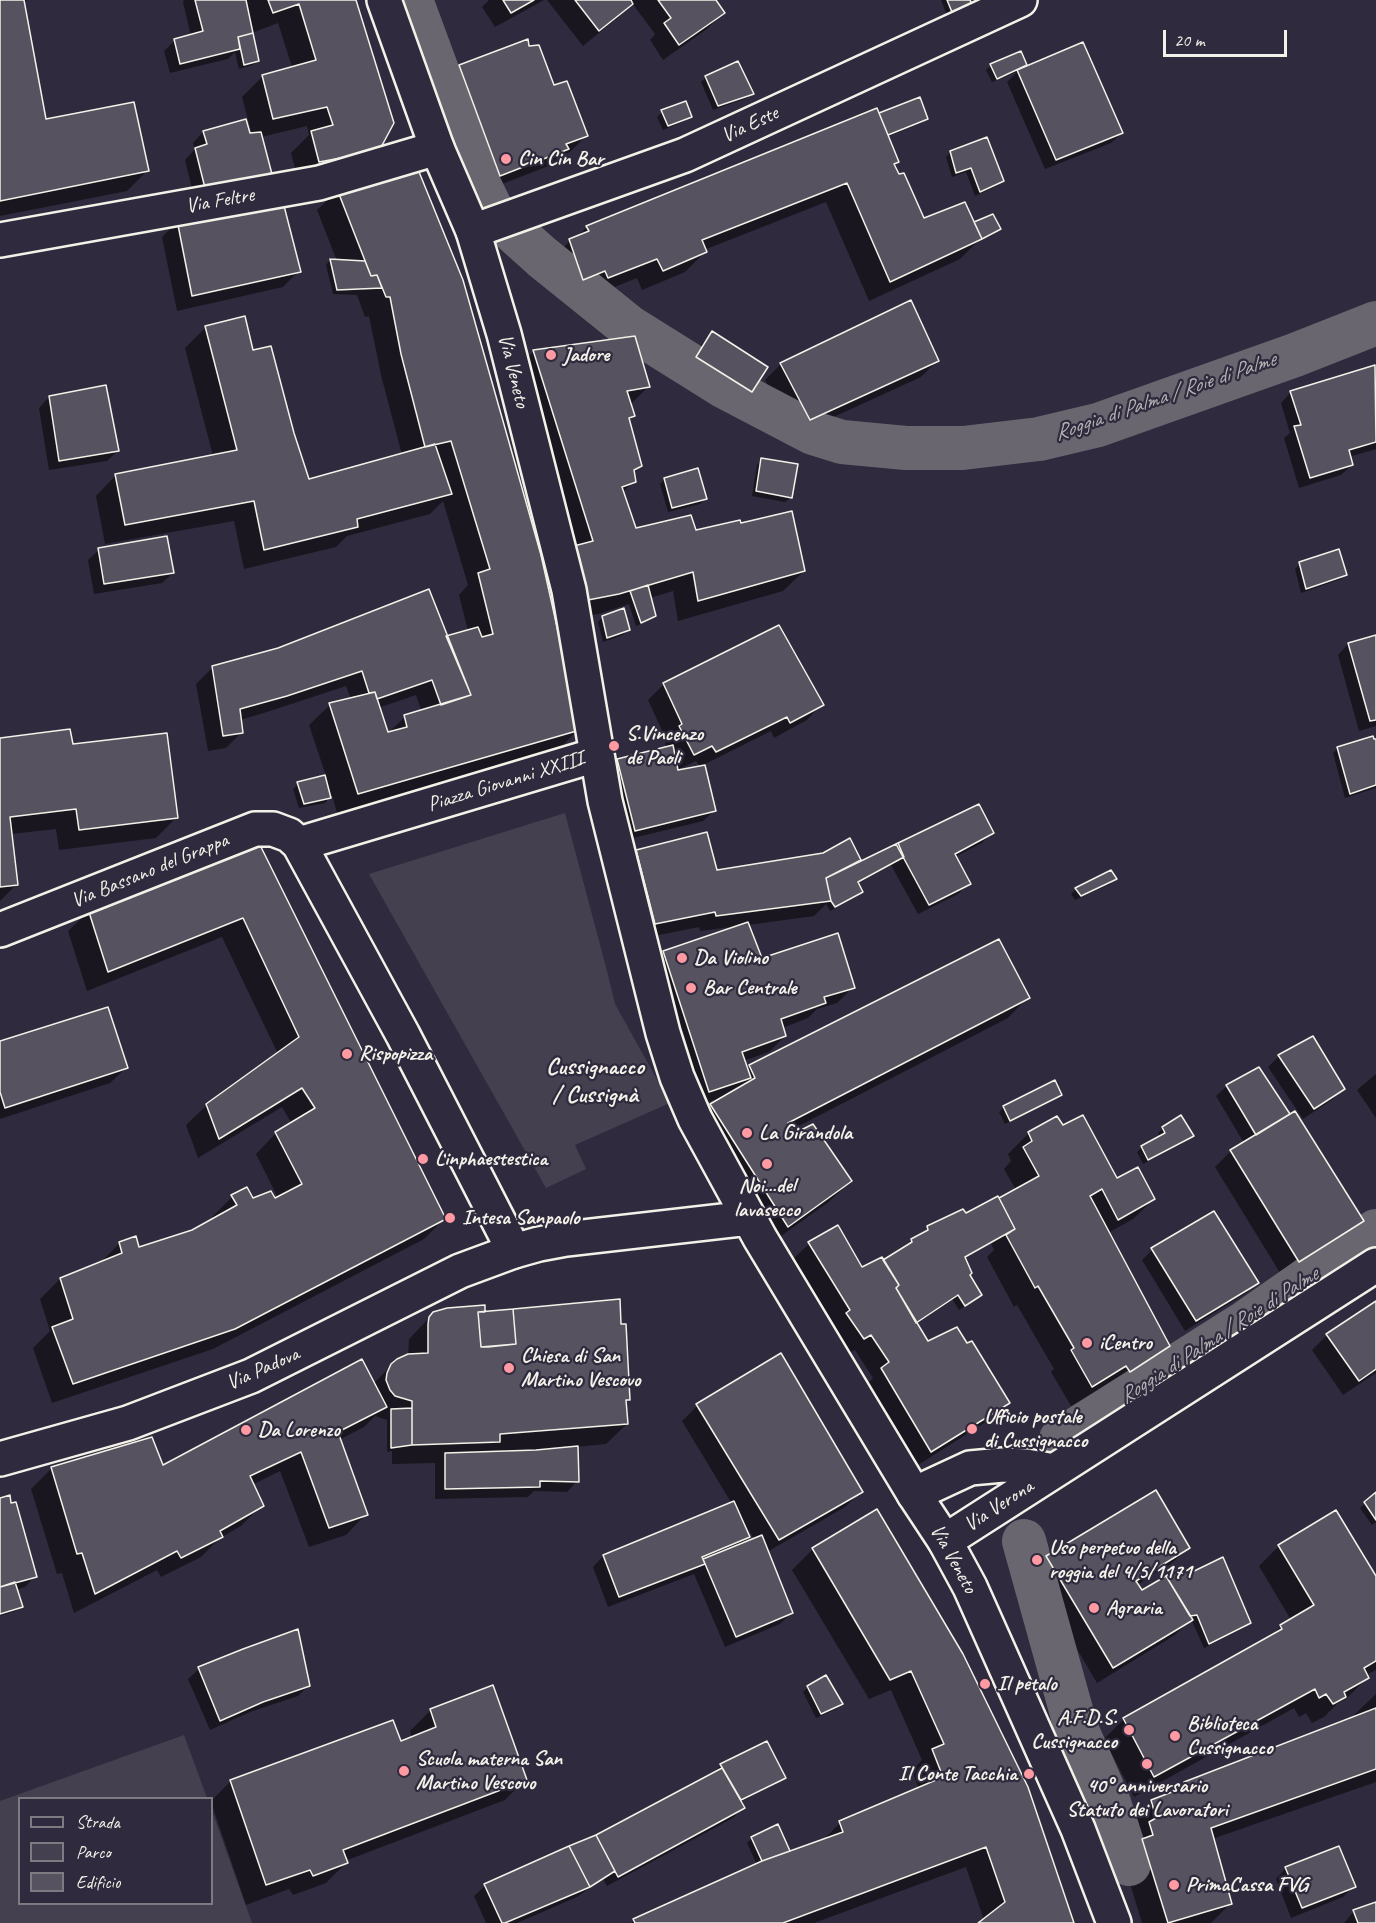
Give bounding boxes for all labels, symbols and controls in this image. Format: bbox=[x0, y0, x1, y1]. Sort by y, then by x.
scale bar bbox=[1166, 18, 1290, 56]
text: 20 m bbox=[1174, 29, 1205, 51]
street label: Via Este bbox=[718, 101, 782, 149]
place label: Cin Cin Bar bbox=[518, 146, 604, 172]
marker: Cin Cin Bar bbox=[499, 152, 513, 166]
street label: Via Feltre bbox=[184, 183, 256, 219]
street label: Via Veneto bbox=[492, 332, 534, 410]
place label: Jadore bbox=[563, 342, 609, 368]
water label: Roggia di Palma / Roie di Palme bbox=[1051, 347, 1279, 447]
marker: Jadore bbox=[544, 348, 558, 362]
place label: S.Vincenzo de Paoli bbox=[626, 721, 703, 771]
marker: S.Vincenzo de Paoli bbox=[607, 739, 621, 753]
street label: Piazza Giovanni XXIII bbox=[425, 746, 587, 818]
street label: Via Bassano del Grappa bbox=[68, 828, 232, 914]
place label: Da Violino bbox=[694, 945, 768, 971]
marker: Da Violino bbox=[675, 951, 689, 965]
place label: Bar Centrale bbox=[703, 975, 797, 1001]
marker: Bar Centrale bbox=[684, 981, 698, 995]
place label: Rispopizza bbox=[359, 1041, 432, 1067]
marker: Rispopizza bbox=[340, 1047, 354, 1061]
district label: Cussignacco / Cussignà bbox=[546, 1054, 644, 1110]
place label: La Girandola bbox=[759, 1120, 852, 1146]
marker: La Girandola bbox=[740, 1126, 754, 1140]
place label: Linphaestestica bbox=[435, 1146, 547, 1172]
marker: Linphaestestica bbox=[416, 1152, 430, 1166]
marker: Noi...del lavasecco bbox=[760, 1157, 774, 1171]
place label: Noi...del lavasecco bbox=[734, 1173, 800, 1223]
place label: Intesa Sanpaolo bbox=[462, 1205, 580, 1231]
marker: Intesa Sanpaolo bbox=[443, 1211, 457, 1225]
water label: Roggia di Palma / Roie di Palme bbox=[1115, 1262, 1323, 1410]
place label: iCentro bbox=[1099, 1330, 1152, 1356]
marker: iCentro bbox=[1080, 1336, 1094, 1350]
street label: Via Padova bbox=[223, 1342, 303, 1396]
place label: Chiesa di San Martino Vescovo bbox=[521, 1343, 640, 1393]
marker: Chiesa di San Martino Vescovo bbox=[502, 1361, 516, 1375]
place label: Ufficio postale di Cussignacco bbox=[984, 1404, 1087, 1454]
place label: Da Lorenzo bbox=[258, 1417, 340, 1443]
marker: Ufficio postale di Cussignacco bbox=[965, 1422, 979, 1436]
marker: Da Lorenzo bbox=[239, 1423, 253, 1437]
street label: Via Verona bbox=[960, 1474, 1038, 1538]
street label: Via Veneto bbox=[924, 1520, 982, 1598]
place label: Uso perpetuo della roggia del 4/5/1171 bbox=[1049, 1535, 1192, 1585]
marker: Uso perpetuo della roggia del 4/5/1171 bbox=[1030, 1553, 1044, 1567]
place label: Agraria bbox=[1106, 1595, 1162, 1621]
marker: Agraria bbox=[1087, 1601, 1101, 1615]
place label: Il petalo bbox=[997, 1671, 1057, 1697]
marker: Il petalo bbox=[978, 1677, 992, 1691]
place label: A.F.D.S. Cussignacco bbox=[1031, 1705, 1117, 1755]
place label: Biblioteca Cussignacco bbox=[1187, 1711, 1273, 1761]
marker: A.F.D.S. Cussignacco bbox=[1122, 1723, 1136, 1737]
marker: Biblioteca Cussignacco bbox=[1168, 1729, 1182, 1743]
place label: Scuola materna San Martino Vescovo bbox=[416, 1746, 562, 1796]
marker: 40° anniversario Statuto dei Lavoratori bbox=[1140, 1757, 1154, 1771]
place label: Il Conte Tacchia bbox=[898, 1761, 1017, 1787]
marker: Scuola materna San Martino Vescovo bbox=[397, 1764, 411, 1778]
marker: Il Conte Tacchia bbox=[1022, 1767, 1036, 1781]
place label: 40° anniversario Statuto dei Lavoratori bbox=[1066, 1773, 1228, 1823]
legend bbox=[18, 1797, 213, 1905]
text: Strada bbox=[76, 1811, 120, 1833]
text: Parco bbox=[76, 1841, 111, 1863]
text: Edificio bbox=[76, 1871, 120, 1893]
place label: PrimaCassa FVG bbox=[1186, 1872, 1308, 1898]
marker: PrimaCassa FVG bbox=[1167, 1878, 1181, 1892]

